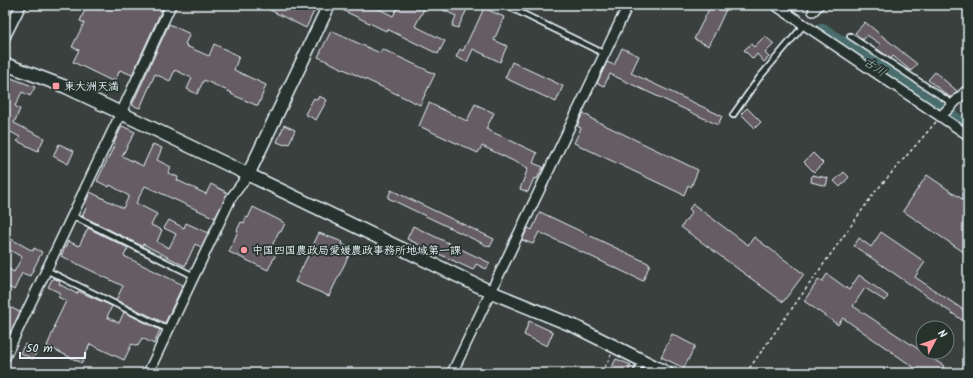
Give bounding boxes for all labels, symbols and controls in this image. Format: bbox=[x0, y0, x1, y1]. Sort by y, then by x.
water label: 古川 bbox=[859, 53, 890, 82]
place label: 東大洲天満 bbox=[64, 78, 119, 96]
marker: 東大洲天満 bbox=[51, 81, 61, 91]
place label: 中国四国農政局愛媛農政事務所地域第一課 bbox=[252, 242, 461, 260]
marker: 中国四国農政局愛媛農政事務所地域第一課 bbox=[239, 245, 249, 255]
north arrow bbox=[915, 320, 955, 360]
text: N bbox=[933, 326, 951, 343]
scale bar bbox=[20, 334, 85, 360]
text: 50 m bbox=[26, 339, 53, 358]

